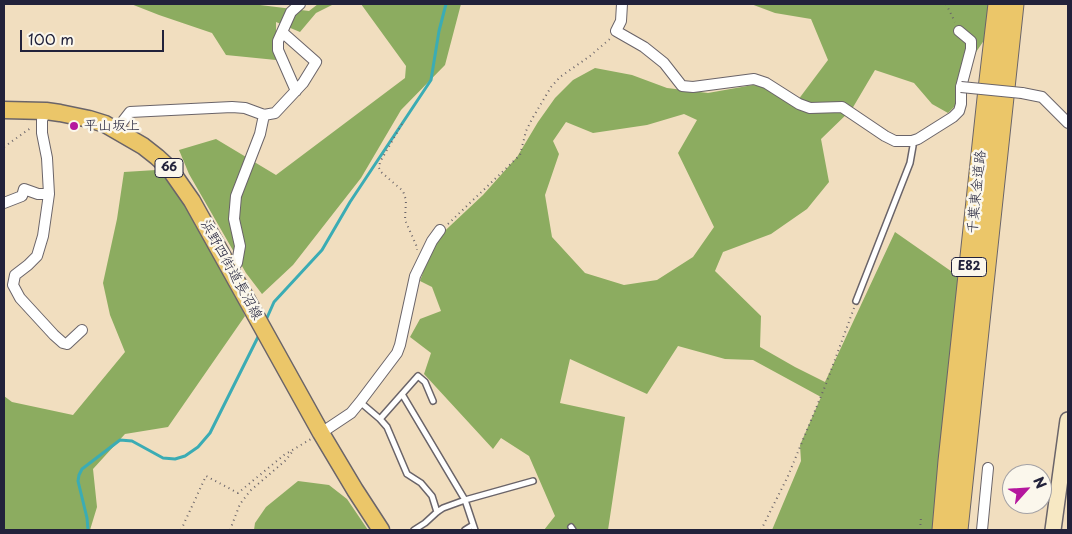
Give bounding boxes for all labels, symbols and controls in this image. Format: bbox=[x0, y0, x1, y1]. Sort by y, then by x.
scale bar bbox=[22, 20, 166, 52]
text: 100 m bbox=[28, 27, 74, 50]
place label: 平山坂上 bbox=[84, 118, 140, 134]
marker: 平山坂上 bbox=[68, 120, 80, 132]
street label: 千葉東金道路 bbox=[964, 149, 990, 235]
road number: 66 bbox=[155, 158, 183, 178]
street label: 浜野四街道長沼線 bbox=[197, 217, 265, 323]
road number: E82 bbox=[952, 258, 986, 276]
north arrow bbox=[1002, 464, 1052, 514]
text: N bbox=[1028, 473, 1052, 492]

